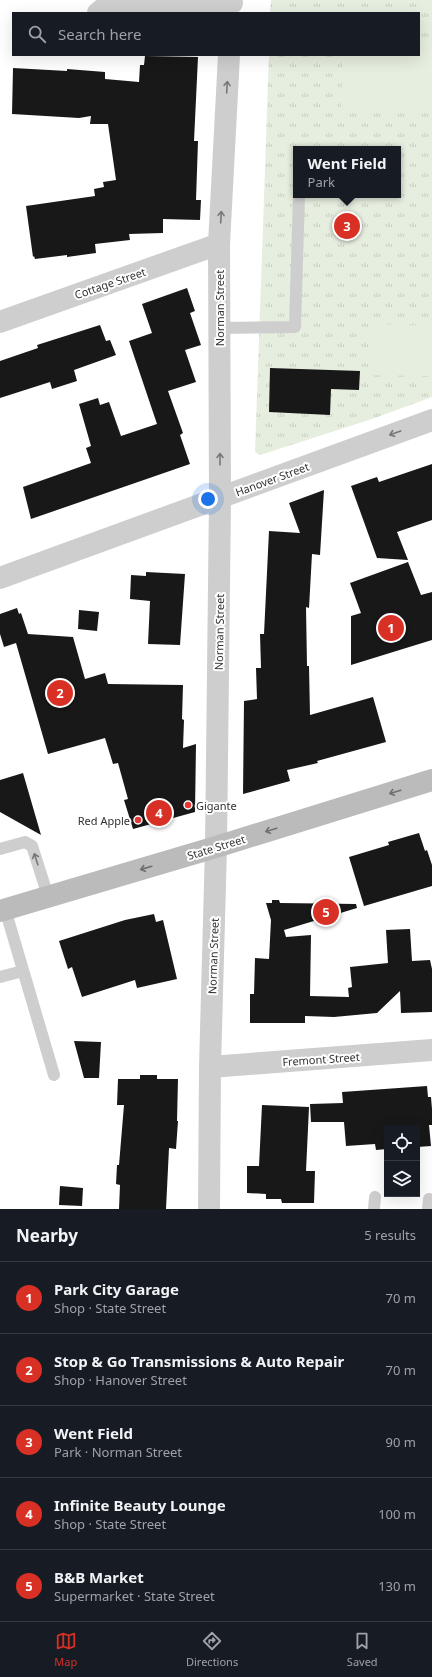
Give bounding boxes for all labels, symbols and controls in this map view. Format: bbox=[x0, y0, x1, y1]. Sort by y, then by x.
search box bbox=[12, 12, 420, 56]
icon: search bbox=[26, 23, 48, 45]
text: Search here bbox=[58, 24, 141, 44]
one-way arrow bbox=[224, 81, 231, 94]
popup bbox=[293, 146, 401, 198]
text: Went Field bbox=[308, 153, 386, 173]
text: Park bbox=[308, 173, 335, 191]
one-way arrow bbox=[217, 211, 224, 224]
pin: 3 bbox=[334, 211, 360, 241]
street label: Cottage Street bbox=[72, 264, 148, 302]
street label: Norman Street bbox=[212, 270, 227, 346]
one-way arrow bbox=[390, 430, 402, 438]
one-way arrow bbox=[216, 453, 224, 466]
street label: Hanover Street bbox=[233, 459, 311, 499]
your location bbox=[198, 489, 218, 509]
street label: Norman Street bbox=[211, 594, 227, 670]
pin: 1 bbox=[378, 613, 404, 643]
pin: 2 bbox=[47, 678, 73, 708]
one-way arrow bbox=[388, 789, 401, 796]
pin: 4 bbox=[146, 798, 172, 828]
place label: Gigante bbox=[196, 798, 237, 813]
marker: Gigante bbox=[183, 800, 193, 810]
place label: Red Apple bbox=[78, 813, 130, 828]
marker: Red Apple bbox=[133, 815, 143, 825]
one-way arrow bbox=[264, 827, 277, 834]
street label: State Street bbox=[185, 831, 247, 863]
one-way arrow bbox=[32, 853, 39, 866]
one-way arrow bbox=[140, 865, 153, 872]
pin: 5 bbox=[313, 897, 339, 927]
street label: Norman Street bbox=[204, 918, 222, 994]
street label: Fremont Street bbox=[282, 1049, 360, 1069]
map controls bbox=[384, 1125, 420, 1197]
button: locate bbox=[384, 1125, 420, 1161]
button: layers bbox=[384, 1161, 420, 1197]
text: Nearby bbox=[16, 1224, 78, 1247]
text: 5 results bbox=[364, 1226, 416, 1244]
text: Park City Garage bbox=[54, 1279, 179, 1299]
text: 1 bbox=[25, 1289, 33, 1307]
text: 70 m bbox=[386, 1289, 416, 1307]
text: Shop · State Street bbox=[54, 1299, 166, 1317]
text: Stop & Go Transmissions & Auto Repair bbox=[54, 1351, 344, 1371]
text: 2 bbox=[25, 1361, 33, 1379]
text: 70 m bbox=[386, 1361, 416, 1379]
text: Shop · Hanover Street bbox=[54, 1371, 187, 1389]
text: Went Field bbox=[54, 1423, 133, 1443]
text: 3 bbox=[25, 1433, 33, 1451]
text: 90 m bbox=[386, 1433, 416, 1451]
text: Park · Norman Street bbox=[54, 1443, 182, 1461]
text: Infinite Beauty Lounge bbox=[54, 1495, 226, 1515]
text: 4 bbox=[25, 1505, 33, 1523]
text: 100 m bbox=[378, 1505, 416, 1523]
text: Shop · State Street bbox=[54, 1515, 166, 1533]
text: B&B Market bbox=[54, 1567, 144, 1587]
text: 5 bbox=[25, 1577, 33, 1595]
text: 130 m bbox=[378, 1577, 416, 1595]
text: Supermarket · State Street bbox=[54, 1587, 215, 1605]
tab: Map bbox=[54, 1630, 77, 1669]
tab: Directions bbox=[186, 1630, 238, 1669]
tab: Saved bbox=[347, 1630, 378, 1669]

